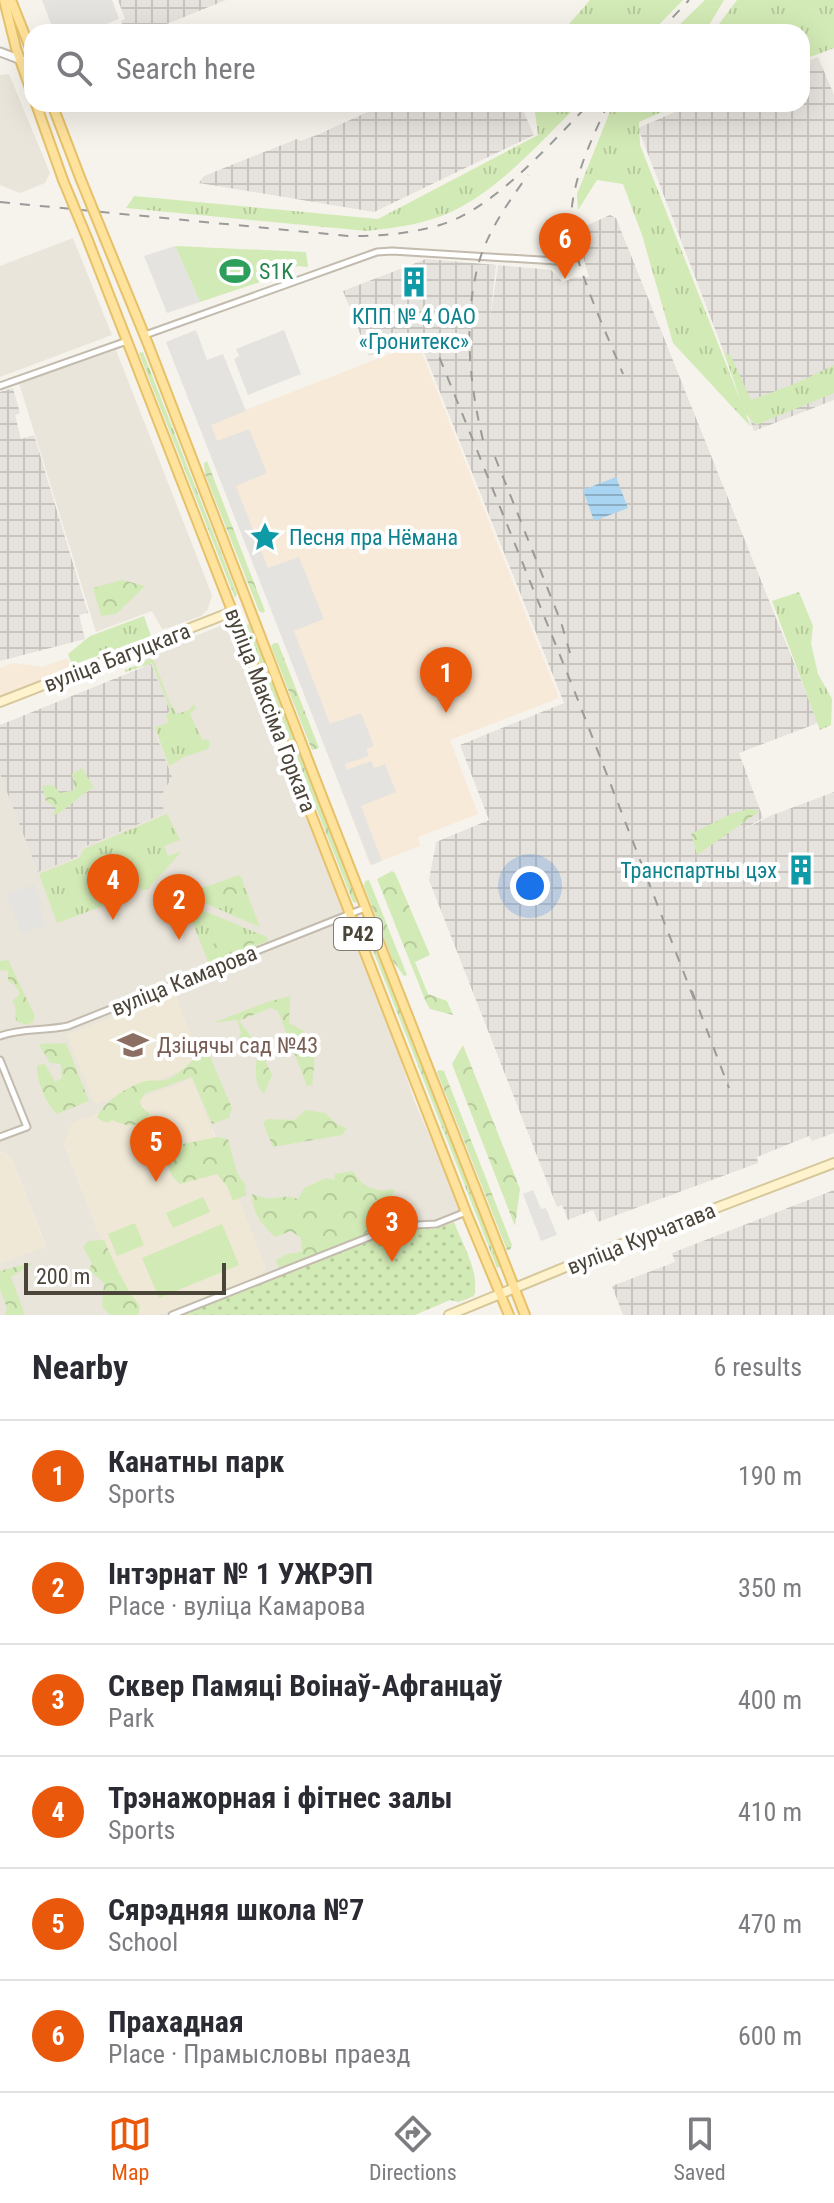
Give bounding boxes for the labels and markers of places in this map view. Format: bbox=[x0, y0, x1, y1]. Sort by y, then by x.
pin: 6 bbox=[539, 213, 591, 279]
sports icon: S1K bbox=[218, 254, 252, 288]
place label: S1K bbox=[259, 259, 293, 284]
building icon: КПП № 4 ОАО «Гронитекс» bbox=[397, 265, 431, 299]
place label: КПП № 4 ОАО «Гронитекс» bbox=[352, 304, 476, 354]
place icon: Песня пра Нёмана bbox=[248, 520, 282, 554]
place label: Песня пра Нёмана bbox=[289, 525, 458, 550]
pin: 1 bbox=[420, 647, 472, 713]
building icon: Транспартны цэх bbox=[784, 853, 818, 887]
pin: 4 bbox=[87, 854, 139, 920]
place label: Транспартны цэх bbox=[620, 858, 777, 883]
pin: 2 bbox=[153, 874, 205, 940]
school or university icon: Дзіцячы сад №43 bbox=[116, 1028, 150, 1062]
place label: Дзіцячы сад №43 bbox=[157, 1033, 318, 1058]
pin: 5 bbox=[130, 1116, 182, 1182]
pin: 3 bbox=[366, 1196, 418, 1262]

